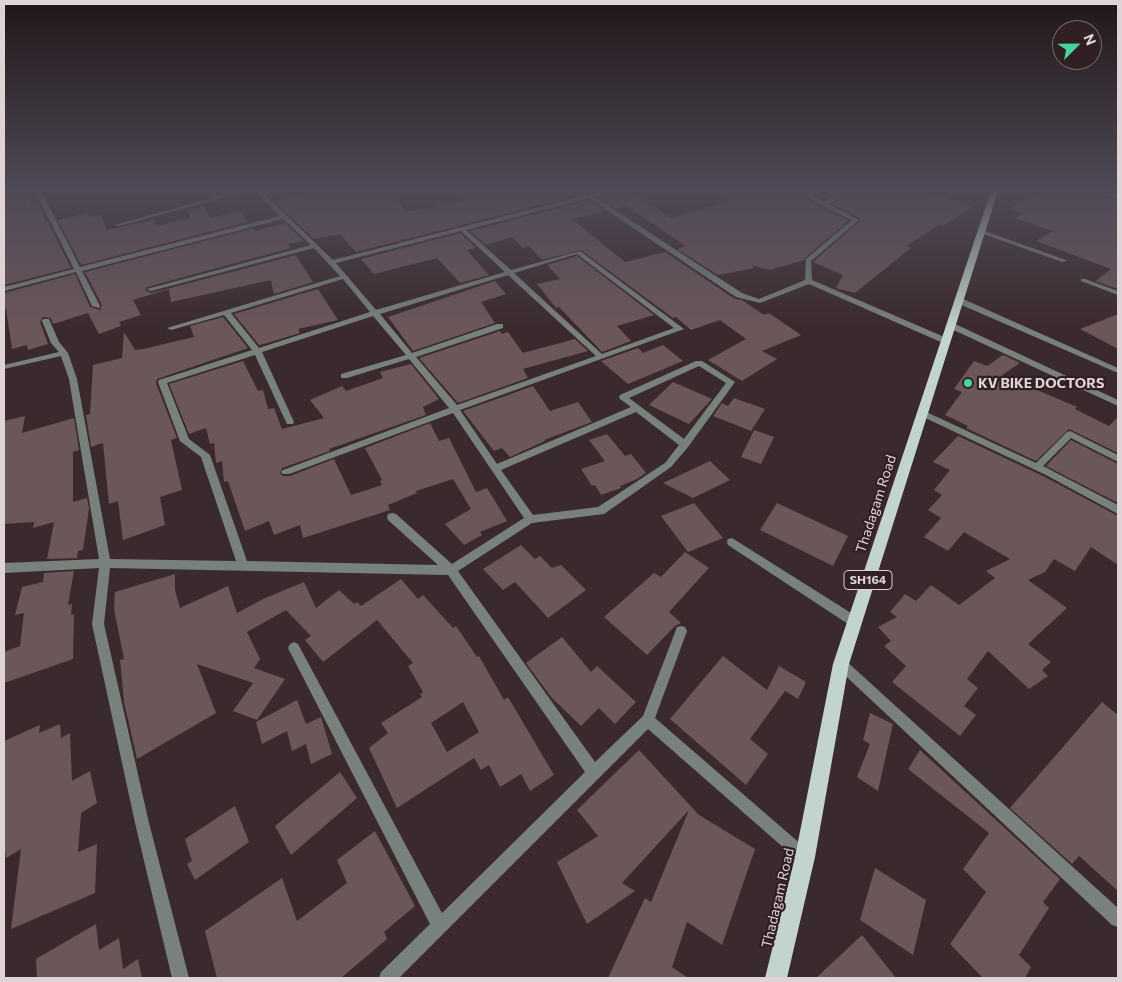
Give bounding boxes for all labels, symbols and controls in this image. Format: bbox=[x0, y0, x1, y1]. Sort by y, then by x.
north arrow bbox=[1052, 20, 1102, 70]
text: N bbox=[1080, 31, 1100, 47]
place label: KV BIKE DOCTORS bbox=[978, 375, 1104, 391]
marker: KV BIKE DOCTORS bbox=[962, 377, 974, 389]
street label: Thadagam Road bbox=[852, 453, 900, 555]
road number: SH164 bbox=[844, 570, 892, 590]
street label: Thadagam Road bbox=[758, 846, 798, 950]

